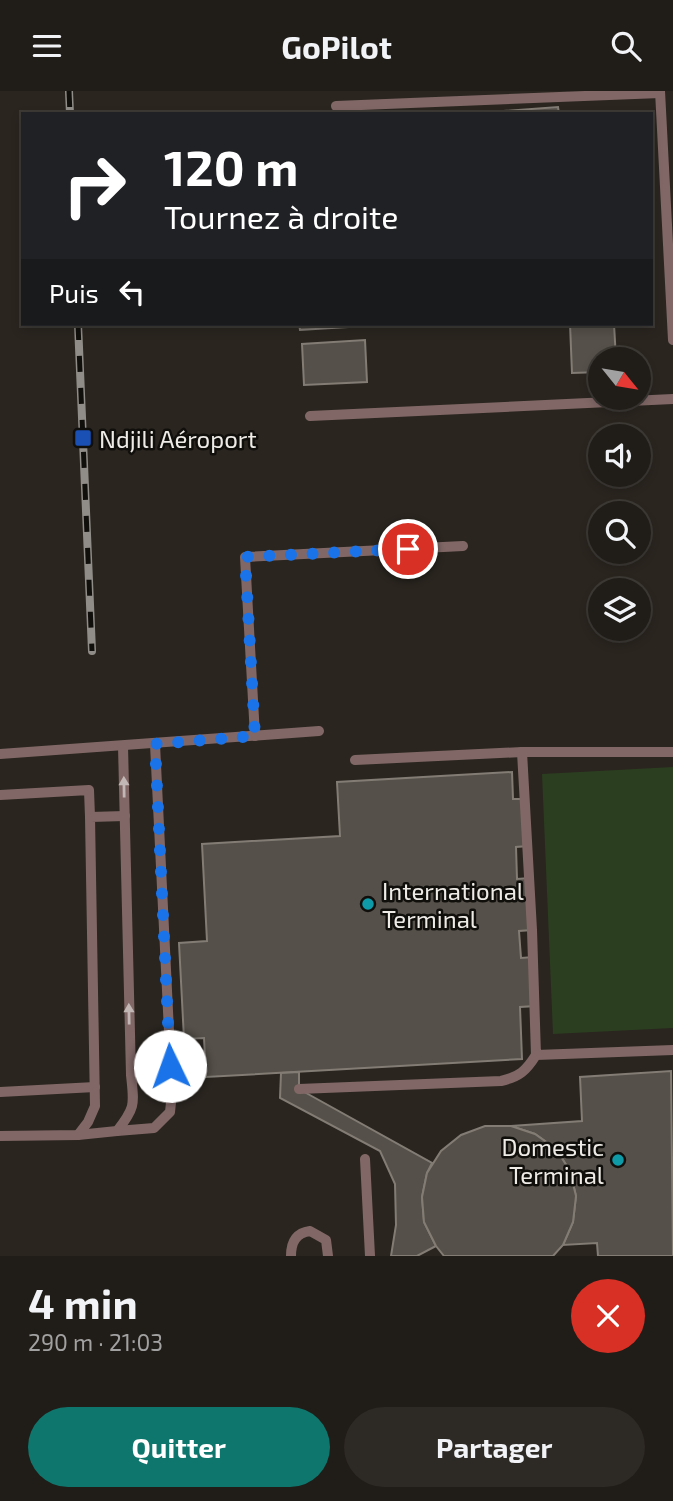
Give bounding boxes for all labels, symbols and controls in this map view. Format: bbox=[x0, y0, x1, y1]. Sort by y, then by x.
icon: menu bbox=[28, 27, 66, 65]
text: GoPilot bbox=[281, 27, 392, 65]
icon: search bbox=[607, 27, 645, 65]
text: 120 m bbox=[164, 137, 298, 196]
icon: right bbox=[49, 140, 140, 231]
text: Tournez à droite bbox=[164, 197, 398, 235]
icon: left bbox=[113, 273, 151, 311]
text: Puis bbox=[49, 277, 99, 308]
north arrow bbox=[588, 347, 651, 409]
map controls bbox=[588, 347, 651, 641]
place label: Ndjili Aéroport bbox=[99, 424, 257, 453]
button: sound bbox=[588, 424, 651, 487]
marker: Ndjili Aéroport bbox=[73, 428, 93, 448]
button: search bbox=[588, 501, 651, 564]
pin bbox=[378, 519, 438, 579]
icon: arrive bbox=[389, 530, 427, 568]
button: layers bbox=[588, 578, 651, 641]
one-way arrow bbox=[119, 776, 130, 798]
place label: International Terminal bbox=[382, 876, 524, 933]
marker: International Terminal bbox=[360, 896, 376, 912]
one-way arrow bbox=[124, 1003, 135, 1025]
position arrow bbox=[133, 1029, 207, 1103]
place label: Domestic Terminal bbox=[501, 1132, 604, 1189]
marker: Domestic Terminal bbox=[610, 1152, 626, 1168]
text: 4 min bbox=[28, 1277, 138, 1327]
button: close bbox=[571, 1279, 645, 1353]
text: 290 m · 21:03 bbox=[28, 1328, 163, 1356]
button: Quitter bbox=[28, 1407, 330, 1487]
button: Partager bbox=[344, 1407, 645, 1487]

